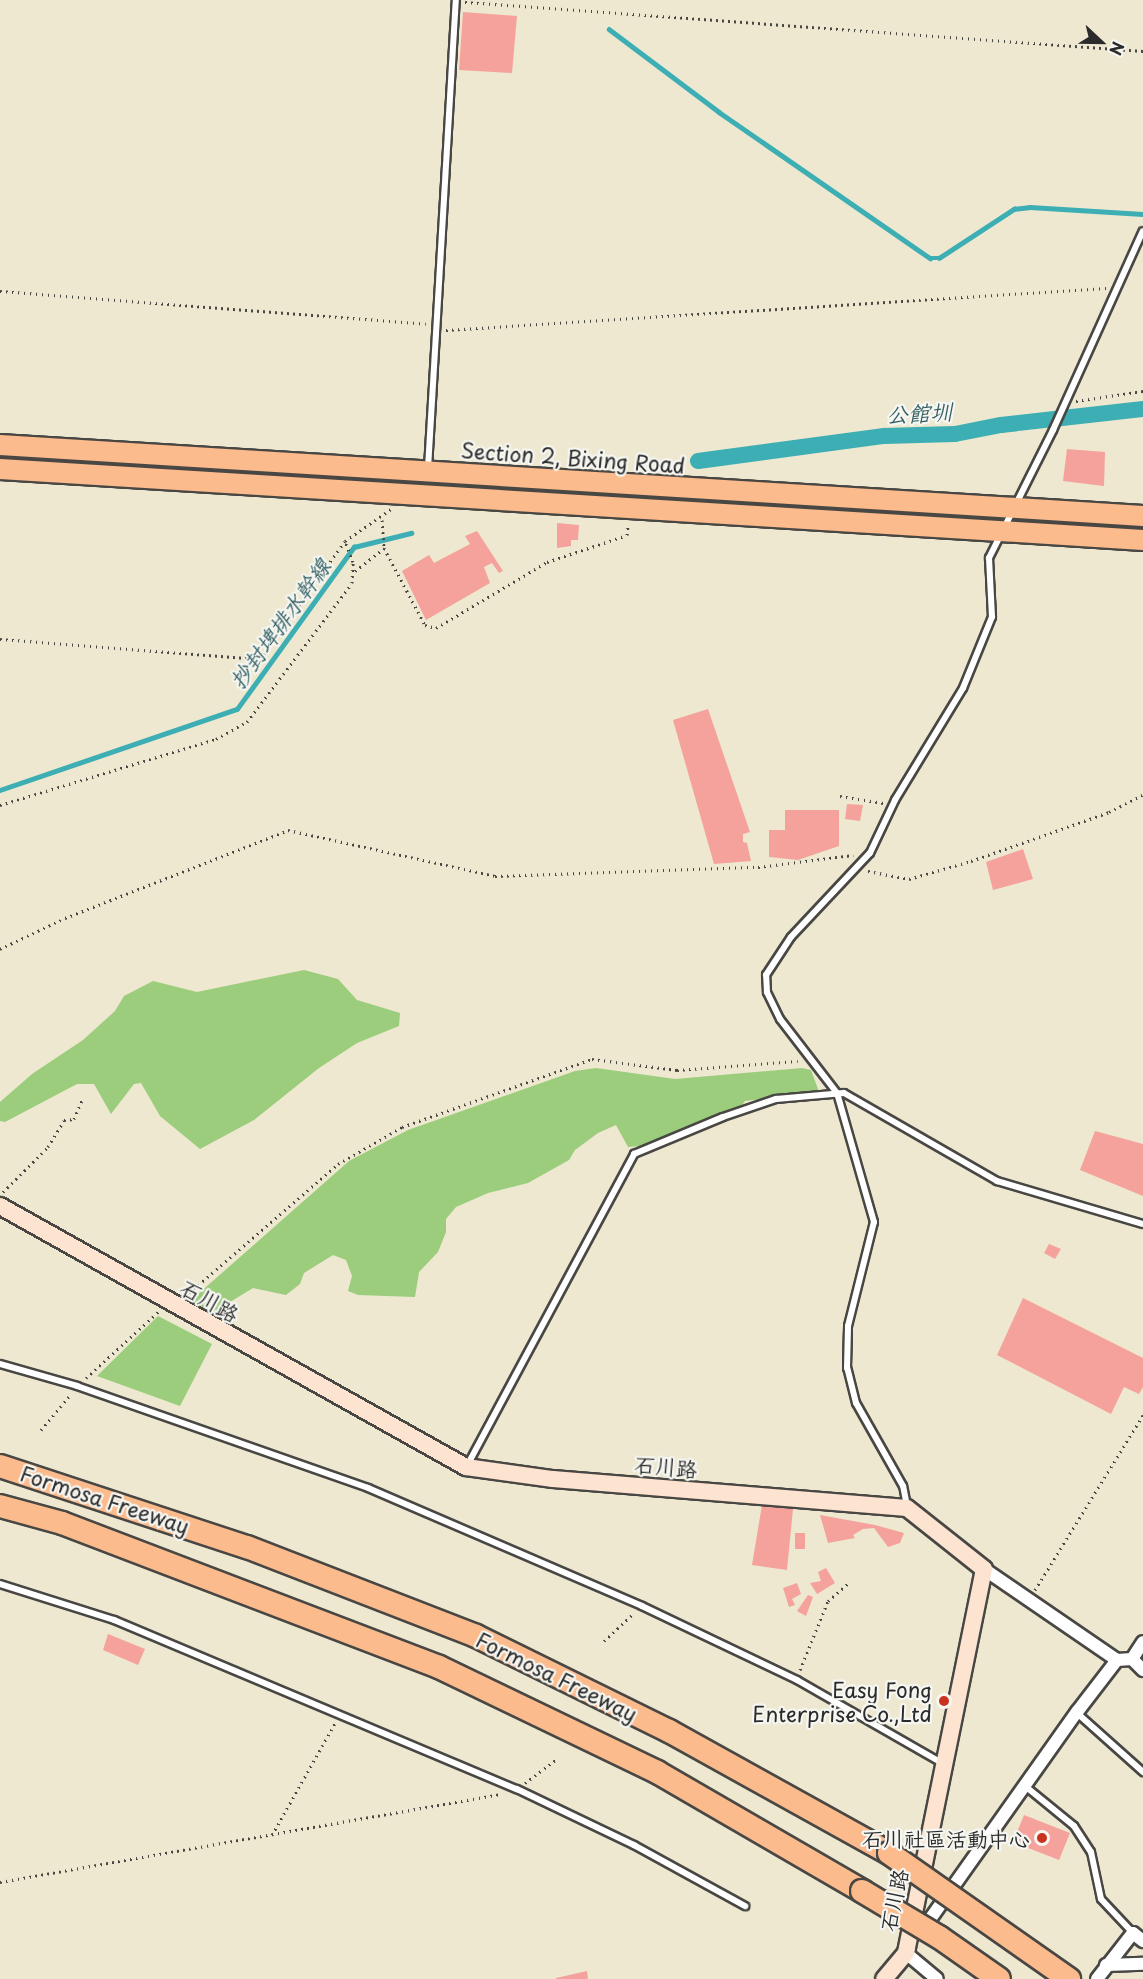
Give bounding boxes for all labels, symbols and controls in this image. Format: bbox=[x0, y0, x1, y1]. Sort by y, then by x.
north arrow bbox=[1071, 12, 1131, 72]
text: N bbox=[1104, 38, 1131, 59]
water label: 公館圳 bbox=[885, 397, 953, 427]
street label: Section 2, Bixing Road bbox=[459, 437, 687, 477]
water label: 抄封埤排水幹線 bbox=[223, 553, 335, 693]
street label: 石川路 bbox=[176, 1274, 244, 1326]
street label: 石川路 bbox=[634, 1451, 698, 1481]
street label: Formosa Freeway bbox=[16, 1459, 194, 1539]
street label: Formosa Freeway bbox=[471, 1625, 643, 1727]
place label: Easy Fong Enterprise Co.,Ltd bbox=[751, 1676, 932, 1726]
marker: Easy Fong Enterprise Co.,Ltd bbox=[937, 1694, 951, 1708]
place label: 石川社區活動中心 bbox=[862, 1825, 1030, 1851]
marker: 石川社區活動中心 bbox=[1035, 1831, 1049, 1845]
street label: 石川路 bbox=[874, 1867, 912, 1933]

